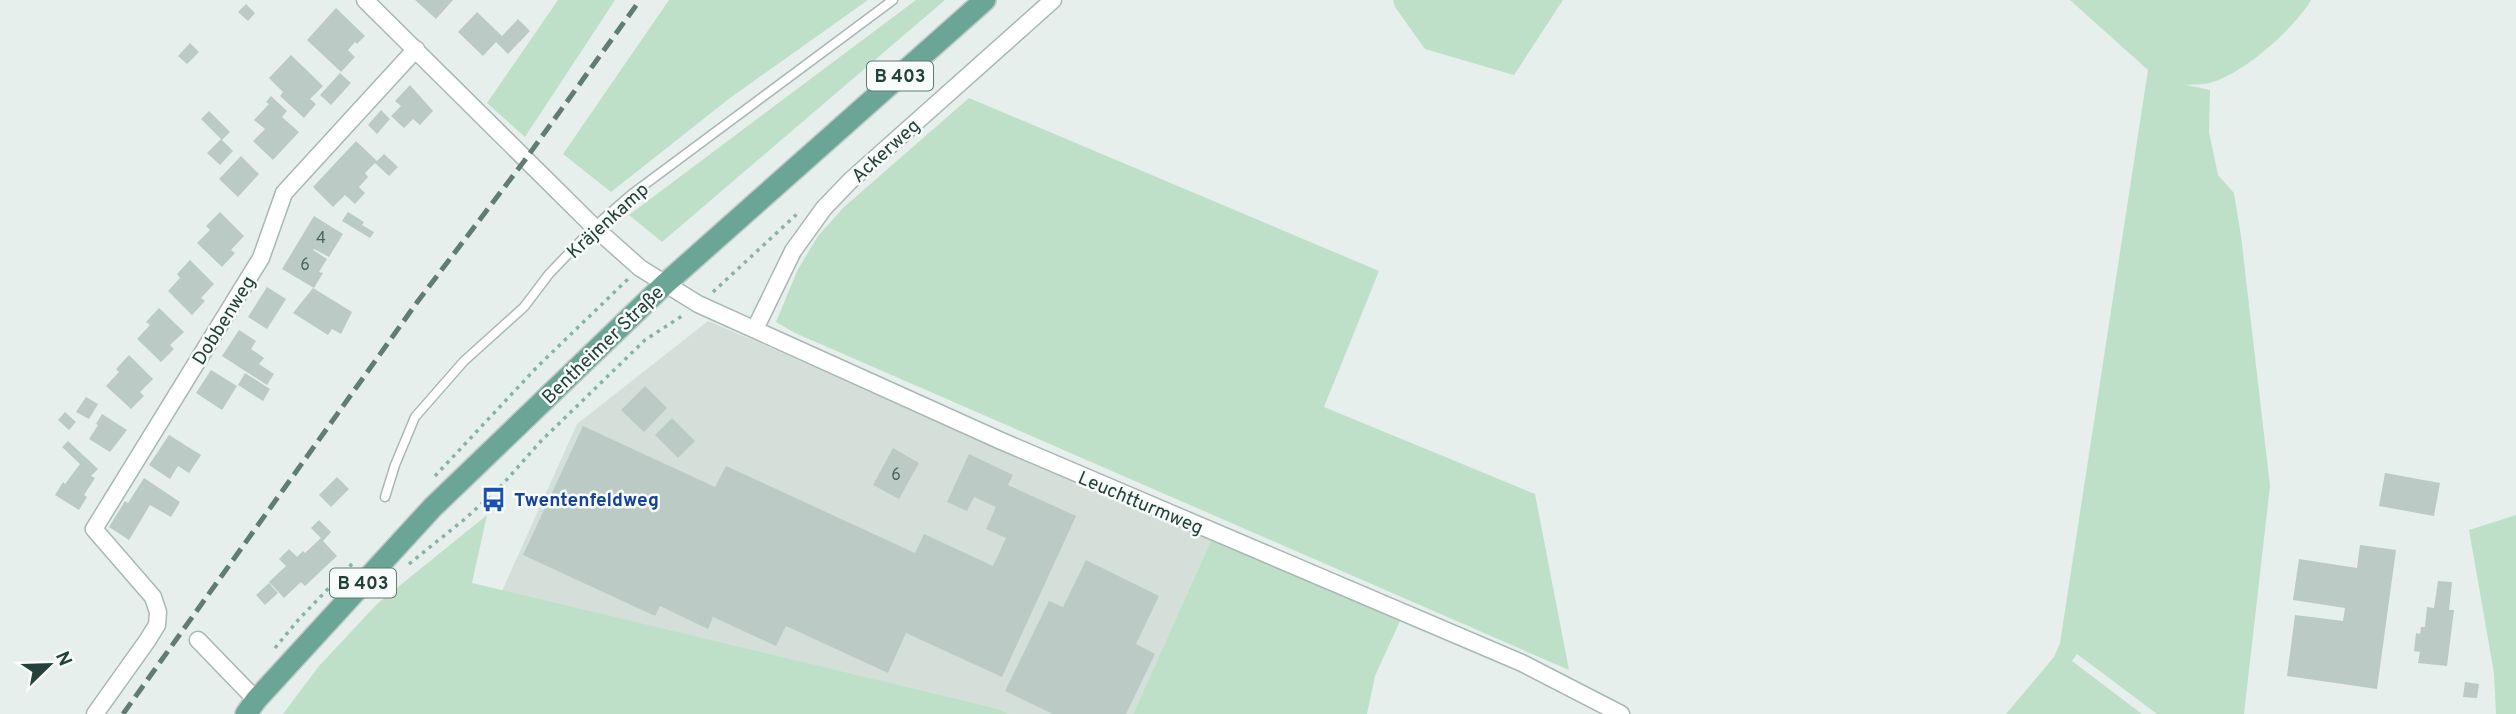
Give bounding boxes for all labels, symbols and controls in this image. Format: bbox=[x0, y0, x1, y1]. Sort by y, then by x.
road number: B 403 bbox=[867, 62, 933, 90]
street label: Ackerweg bbox=[847, 114, 926, 189]
street label: Kräjenkamp bbox=[562, 178, 654, 265]
house number: 4 bbox=[316, 229, 326, 249]
house number: 6 bbox=[300, 256, 310, 276]
street label: Dobbenweg bbox=[188, 272, 262, 370]
street label: Bentheimer Straße bbox=[537, 281, 669, 410]
house number: 6 bbox=[891, 466, 901, 486]
street label: Leuchtturmweg bbox=[1074, 467, 1206, 541]
bus stop icon: Twentenfeldweg bbox=[480, 485, 508, 513]
place label: Twentenfeldweg bbox=[514, 489, 659, 513]
road number: B 403 bbox=[330, 568, 396, 598]
north arrow bbox=[14, 630, 84, 700]
text: N bbox=[49, 648, 77, 670]

